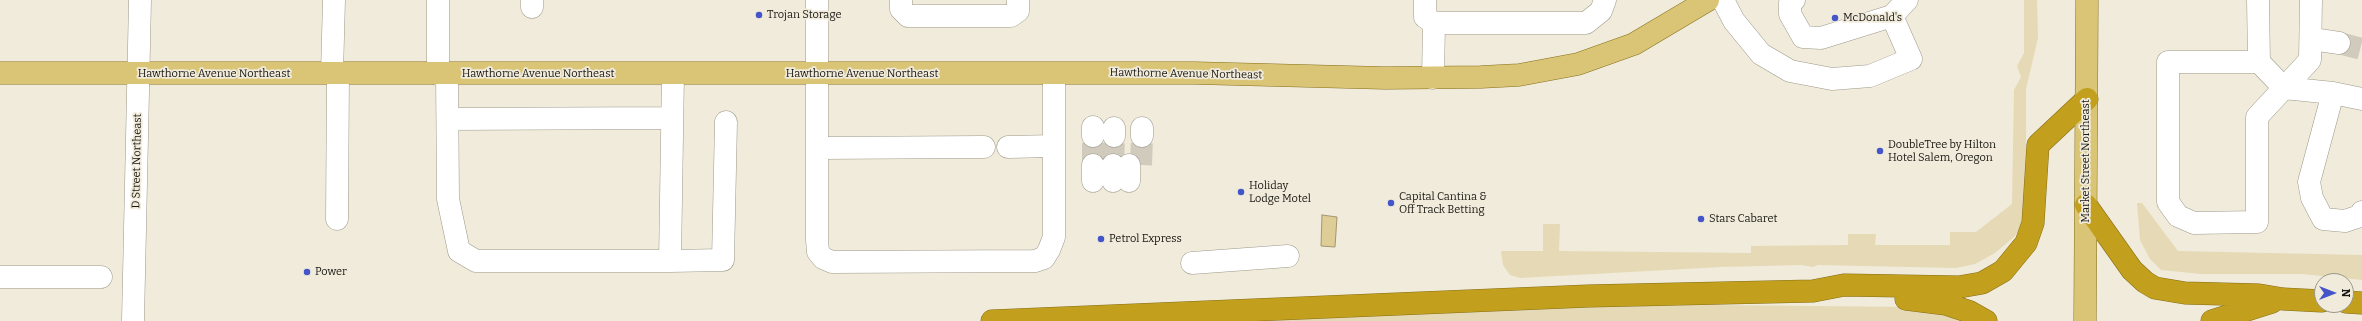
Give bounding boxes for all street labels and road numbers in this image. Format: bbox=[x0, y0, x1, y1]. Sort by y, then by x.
street label: Hawthorne Avenue Northeast bbox=[1110, 66, 1262, 82]
street label: Hawthorne Avenue Northeast bbox=[138, 67, 290, 81]
street label: Hawthorne Avenue Northeast bbox=[462, 67, 614, 81]
street label: Hawthorne Avenue Northeast bbox=[786, 67, 938, 81]
street label: Market Street Northeast bbox=[2079, 99, 2093, 223]
street label: D Street Northeast bbox=[130, 113, 144, 209]

